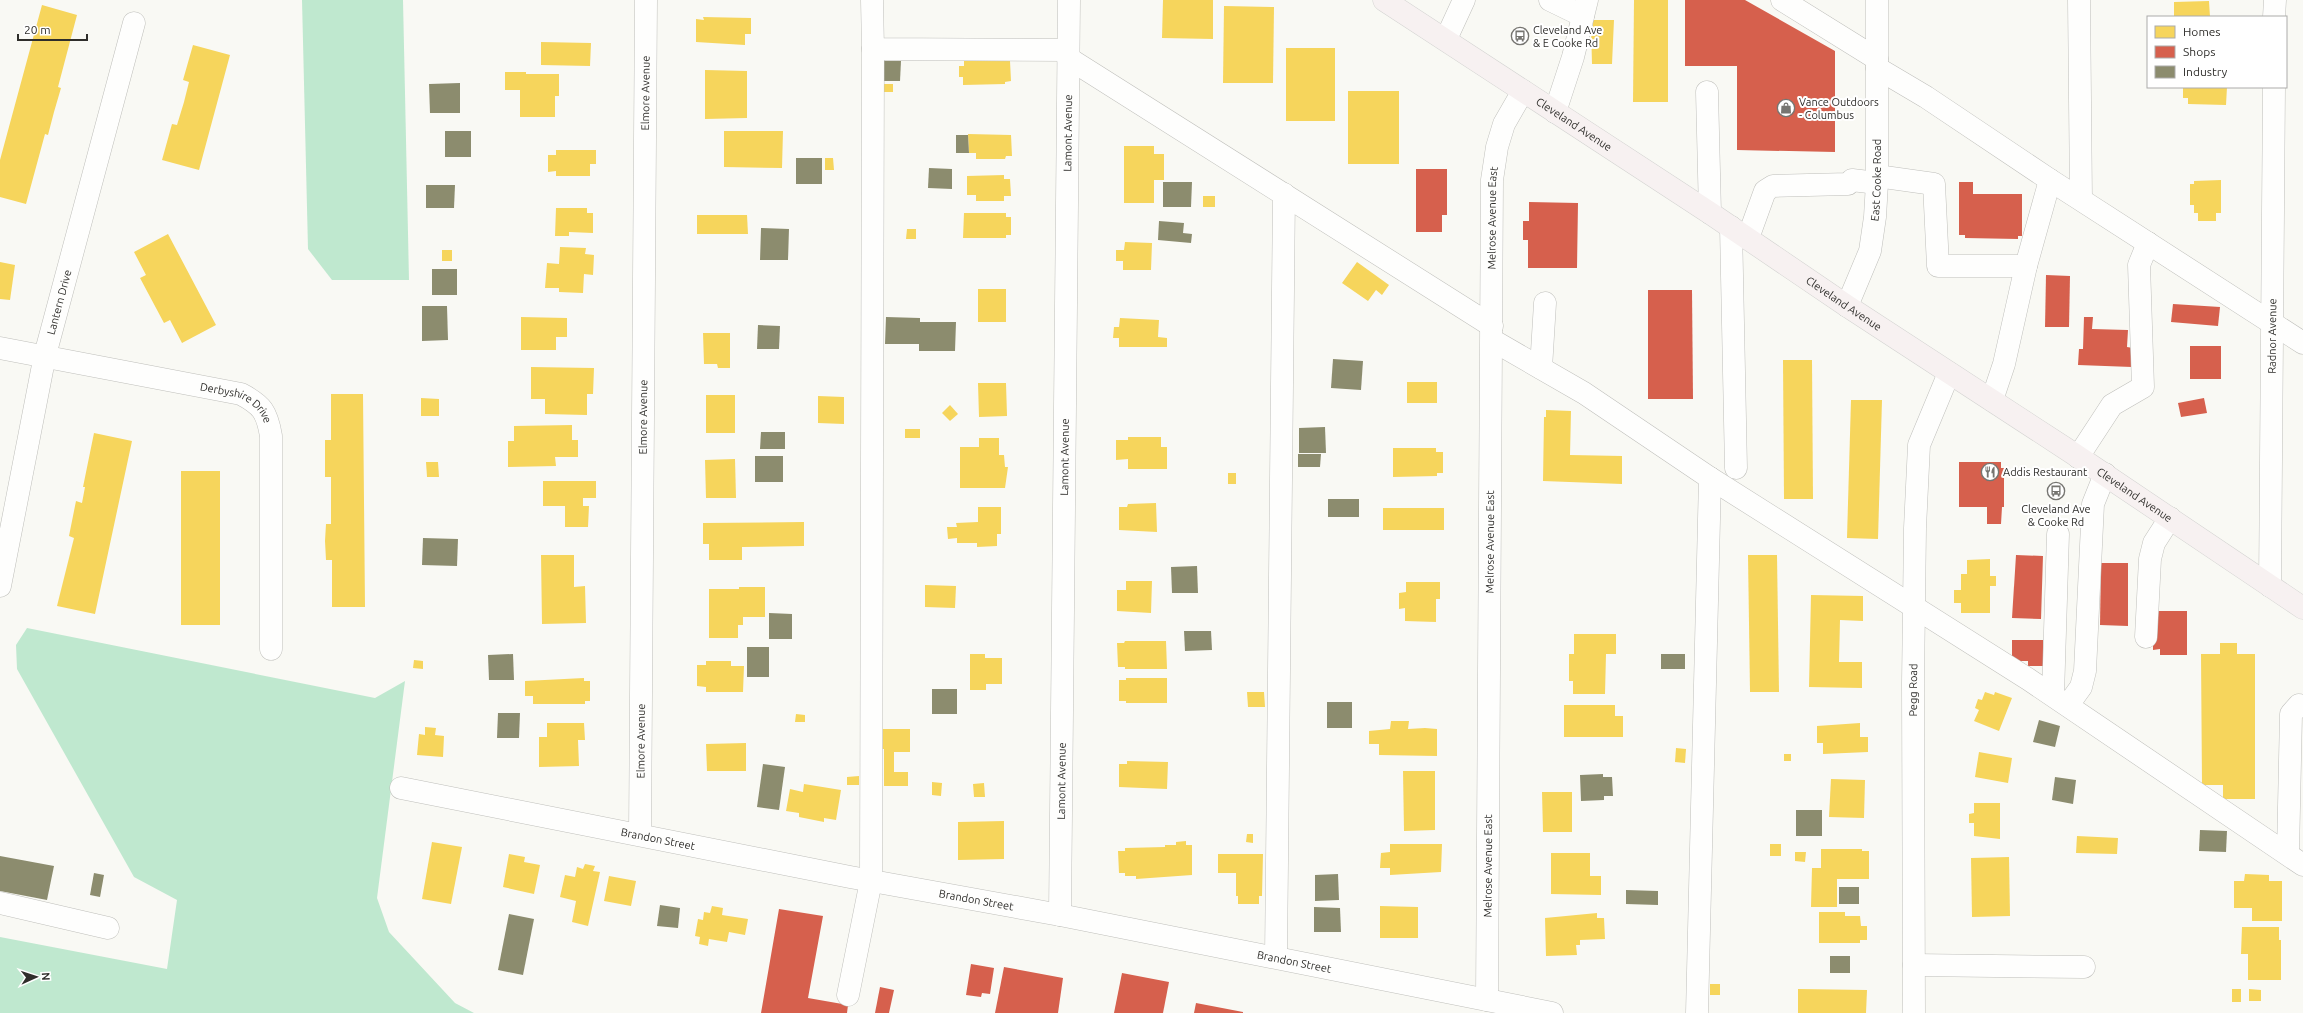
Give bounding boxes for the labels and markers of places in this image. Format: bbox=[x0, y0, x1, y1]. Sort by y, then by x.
place label: Cleveland Ave & E Cooke Rd bbox=[1533, 24, 1602, 49]
bus stop icon: Cleveland Ave & E Cooke Rd bbox=[1510, 26, 1530, 46]
place label: Vance Outdoors - Columbus bbox=[1799, 96, 1879, 121]
shop icon: Vance Outdoors - Columbus bbox=[1776, 98, 1796, 118]
restaurant icon: Addis Restaurant bbox=[1980, 462, 2000, 482]
place label: Addis Restaurant bbox=[2003, 466, 2088, 478]
bus stop icon: Cleveland Ave & Cooke Rd bbox=[2046, 481, 2066, 501]
place label: Cleveland Ave & Cooke Rd bbox=[2021, 503, 2091, 528]

